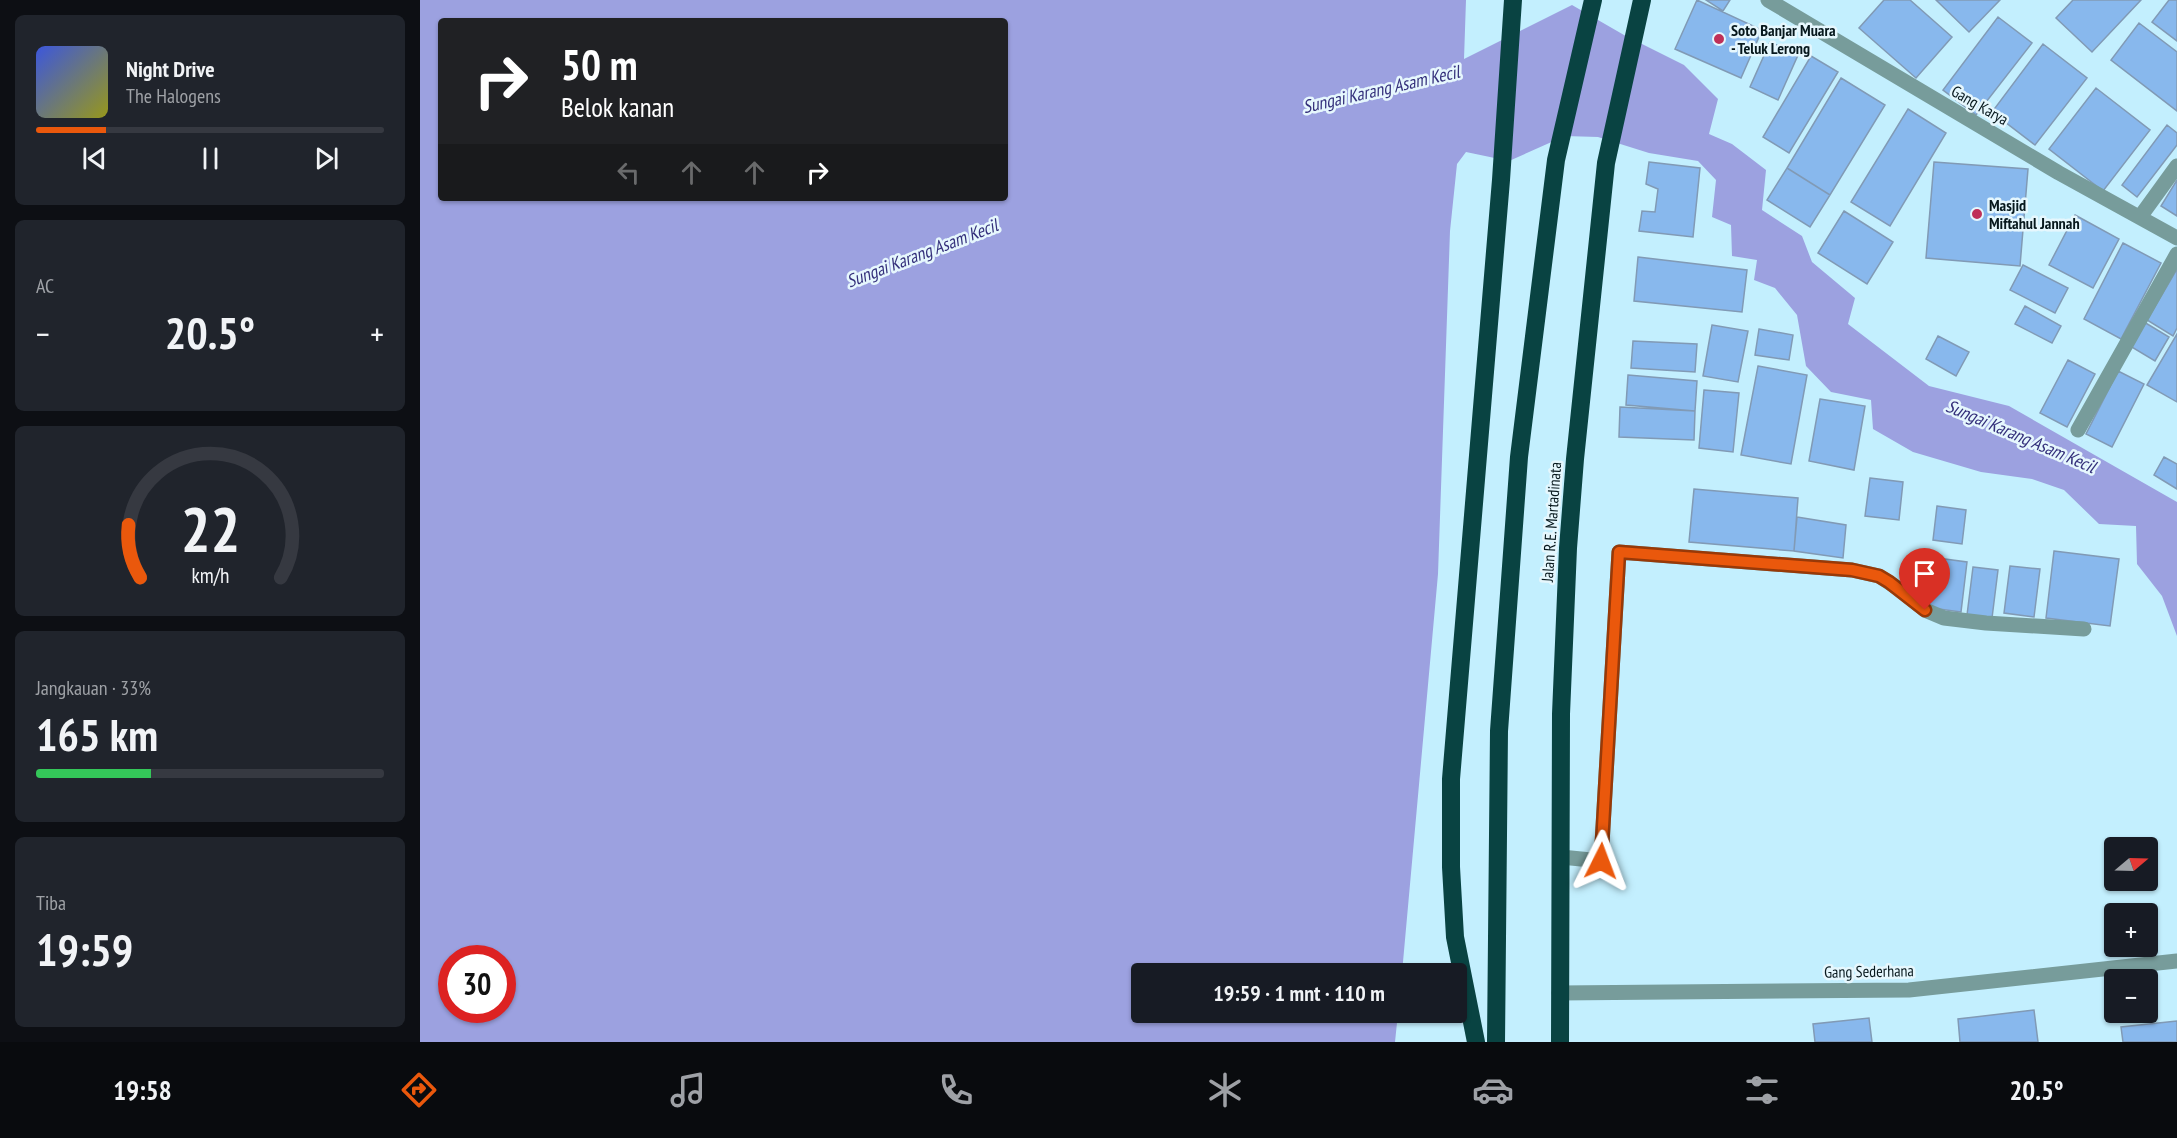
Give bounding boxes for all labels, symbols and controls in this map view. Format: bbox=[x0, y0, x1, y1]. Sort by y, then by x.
place label: Soto Banjar Muara - Teluk Lerong bbox=[1731, 20, 1836, 58]
marker: Soto Banjar Muara - Teluk Lerong bbox=[1712, 32, 1726, 46]
text: 50 m bbox=[561, 37, 638, 92]
icon: right bbox=[462, 42, 540, 120]
text: Night Drive bbox=[126, 55, 215, 83]
water label: Sungai Karang Asam Kecil bbox=[1300, 59, 1463, 118]
street label: Gang Karya bbox=[1948, 81, 2012, 129]
text: The Halogens bbox=[126, 83, 221, 109]
text: Belok kanan bbox=[561, 90, 674, 124]
icon: previous bbox=[78, 142, 111, 175]
icon: pause bbox=[194, 142, 227, 175]
icon: next bbox=[310, 142, 343, 175]
icon: left bbox=[612, 156, 645, 189]
icon: ahead bbox=[675, 156, 708, 189]
icon: ahead bbox=[738, 156, 771, 189]
icon: right bbox=[801, 156, 834, 189]
place label: Masjid Miftahul Jannah bbox=[1989, 195, 2080, 233]
marker: Masjid Miftahul Jannah bbox=[1970, 207, 1984, 221]
water label: Sungai Karang Asam Kecil bbox=[843, 213, 1003, 292]
text: AC bbox=[36, 273, 54, 299]
text: 20.5° bbox=[165, 303, 255, 361]
text: − bbox=[36, 312, 50, 355]
text: + bbox=[370, 312, 384, 355]
water label: Sungai Karang Asam Kecil bbox=[1943, 394, 2101, 479]
street label: Jalan R.E. Martadinata bbox=[1537, 461, 1565, 584]
text: 22 bbox=[180, 488, 240, 569]
pin bbox=[1899, 548, 1950, 610]
icon: arrive bbox=[1908, 557, 1941, 590]
text: km/h bbox=[191, 561, 229, 589]
text: Jangkauan · 33% bbox=[36, 675, 151, 701]
text: 165 km bbox=[36, 705, 158, 763]
position arrow bbox=[1569, 829, 1633, 893]
north arrow bbox=[2104, 837, 2158, 891]
map controls bbox=[2104, 837, 2158, 1023]
text: Tiba bbox=[36, 890, 66, 916]
button: + bbox=[2104, 903, 2158, 957]
text: 19:59 bbox=[36, 920, 133, 978]
speed limit sign: 30 bbox=[438, 945, 516, 1023]
street label: Gang Sederhana bbox=[1824, 960, 1914, 982]
button: − bbox=[2104, 969, 2158, 1023]
text: 19:59 · 1 mnt · 110 m bbox=[1213, 979, 1385, 1007]
icon: directions bbox=[398, 1069, 440, 1111]
icon: music bbox=[667, 1069, 709, 1111]
icon: phone bbox=[935, 1069, 977, 1111]
icon: climate bbox=[1204, 1069, 1246, 1111]
icon: car bbox=[1472, 1069, 1514, 1111]
icon: filters bbox=[1741, 1069, 1783, 1111]
text: 19:58 bbox=[113, 1073, 172, 1107]
text: 20.5° bbox=[2009, 1073, 2064, 1107]

